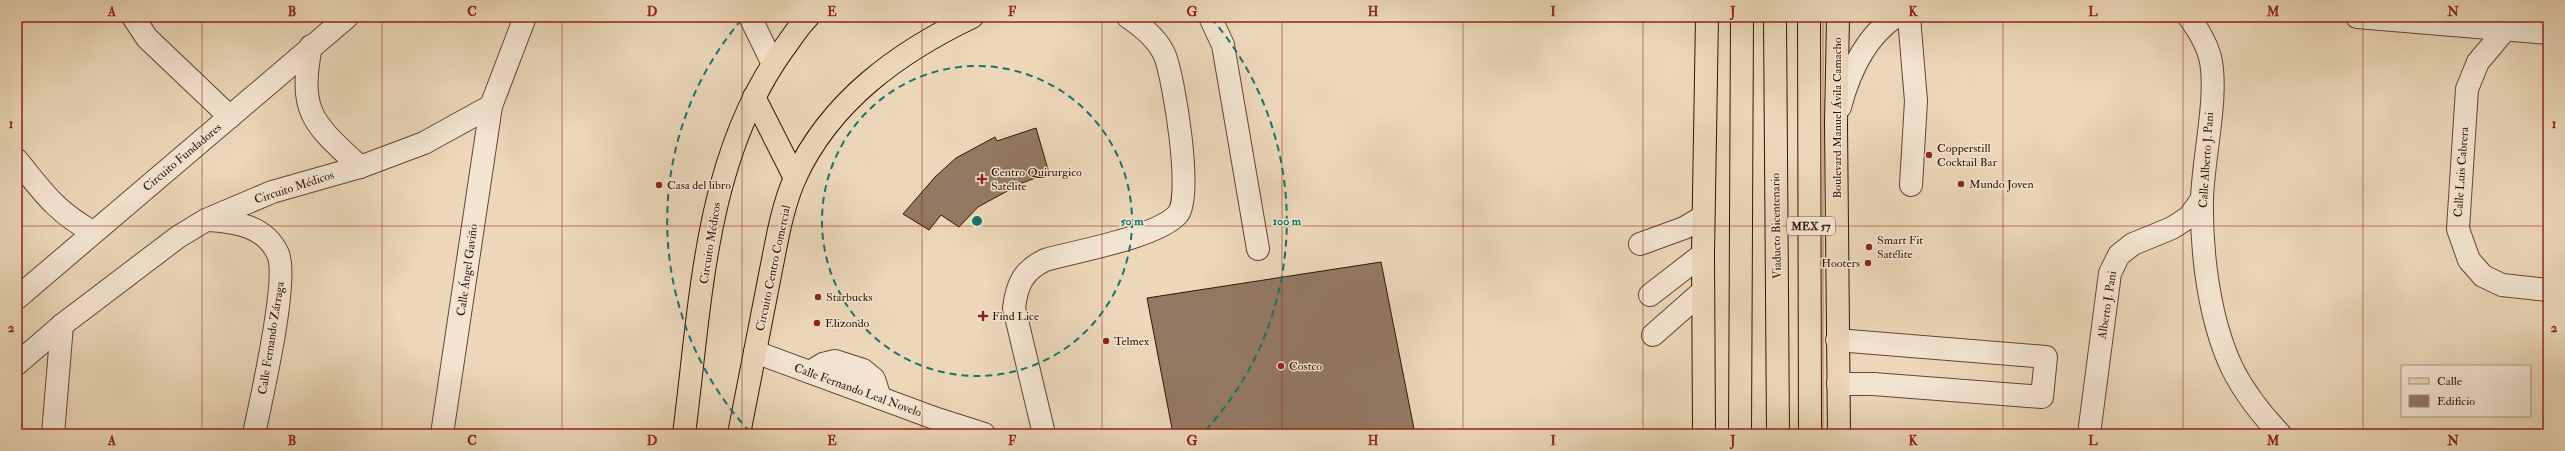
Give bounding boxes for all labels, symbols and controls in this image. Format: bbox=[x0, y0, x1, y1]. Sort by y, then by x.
text: A bbox=[107, 4, 117, 20]
text: B bbox=[288, 4, 296, 20]
text: C bbox=[467, 4, 477, 20]
text: D bbox=[647, 4, 658, 20]
text: E bbox=[827, 4, 837, 20]
text: F bbox=[1008, 4, 1017, 20]
text: G bbox=[1187, 4, 1198, 20]
text: H bbox=[1368, 4, 1379, 20]
text: I bbox=[1550, 4, 1556, 20]
text: J bbox=[1729, 4, 1736, 21]
text: K bbox=[1908, 4, 1918, 20]
text: L bbox=[2088, 4, 2098, 20]
text: M bbox=[2266, 4, 2280, 20]
text: N bbox=[2446, 4, 2459, 20]
street label: Boulevard Manuel Ávila Camacho bbox=[1830, 37, 1845, 199]
street label: Calle Alberto J. Pani bbox=[2196, 112, 2217, 208]
text: 1 bbox=[9, 116, 14, 132]
text: 1 bbox=[2552, 116, 2557, 132]
street label: Circuito Fundadores bbox=[140, 120, 225, 195]
street label: Calle Luis Cabrera bbox=[2451, 125, 2472, 218]
place label: Copperstill Cocktail Bar bbox=[1937, 141, 1997, 170]
marker: Copperstill Cocktail Bar bbox=[1924, 150, 1934, 160]
place label: Centro Quirurgico Satélite bbox=[991, 165, 1082, 194]
street label: Circuito Médicos bbox=[252, 168, 336, 207]
marker: Centro Quirurgico Satélite bbox=[976, 173, 988, 185]
street label: Viaducto Bicentenario bbox=[1768, 173, 1785, 279]
place label: Mundo Joven bbox=[1969, 177, 2034, 192]
place label: Casa del libro bbox=[667, 178, 731, 193]
marker: Mundo Joven bbox=[1956, 179, 1966, 189]
marker: Casa del libro bbox=[654, 180, 664, 190]
street label: Circuito Médicos bbox=[697, 201, 724, 285]
street label: Circuito Centro Comercial bbox=[753, 204, 794, 333]
centre of rings bbox=[970, 214, 984, 228]
text: 50 m bbox=[1120, 214, 1144, 229]
text: 100 m bbox=[1273, 214, 1302, 229]
road number: MEX 57 bbox=[1787, 217, 1835, 235]
street label: Calle Ángel Gaviño bbox=[454, 223, 481, 317]
place label: Smart Fit Satélite bbox=[1877, 233, 1923, 262]
marker: Smart Fit Satélite bbox=[1864, 242, 1874, 252]
place label: Hooters bbox=[1821, 256, 1860, 271]
marker: Hooters bbox=[1863, 258, 1873, 268]
street label: Alberto J. Pani bbox=[2095, 270, 2120, 341]
street label: Calle Fernando Zárraga bbox=[255, 279, 288, 396]
place label: Starbucks bbox=[826, 290, 873, 305]
marker: Starbucks bbox=[813, 292, 823, 302]
place label: Find Lice bbox=[992, 309, 1039, 324]
marker: Find Lice bbox=[977, 310, 989, 322]
place label: Elizondo bbox=[825, 316, 870, 331]
marker: Elizondo bbox=[812, 318, 822, 328]
text: 2 bbox=[8, 320, 15, 336]
text: 2 bbox=[2551, 320, 2558, 336]
place label: Telmex bbox=[1114, 334, 1150, 349]
marker: Telmex bbox=[1101, 336, 1111, 346]
place label: Costco bbox=[1289, 359, 1322, 374]
street label: Calle Fernando Leal Novelo bbox=[792, 360, 924, 421]
marker: Costco bbox=[1276, 361, 1286, 371]
legend bbox=[2401, 365, 2531, 417]
text: Calle bbox=[2437, 374, 2462, 389]
text: Edificio bbox=[2437, 394, 2475, 409]
text: A bbox=[107, 433, 117, 449]
text: B bbox=[288, 433, 296, 449]
text: C bbox=[467, 433, 477, 449]
text: D bbox=[647, 433, 658, 449]
text: E bbox=[827, 433, 837, 449]
text: F bbox=[1008, 433, 1017, 449]
text: G bbox=[1187, 433, 1198, 449]
text: H bbox=[1368, 433, 1379, 449]
text: I bbox=[1550, 433, 1556, 449]
text: J bbox=[1729, 433, 1736, 450]
text: K bbox=[1908, 433, 1918, 449]
text: L bbox=[2088, 433, 2098, 449]
text: M bbox=[2266, 433, 2280, 449]
text: N bbox=[2446, 433, 2459, 449]

